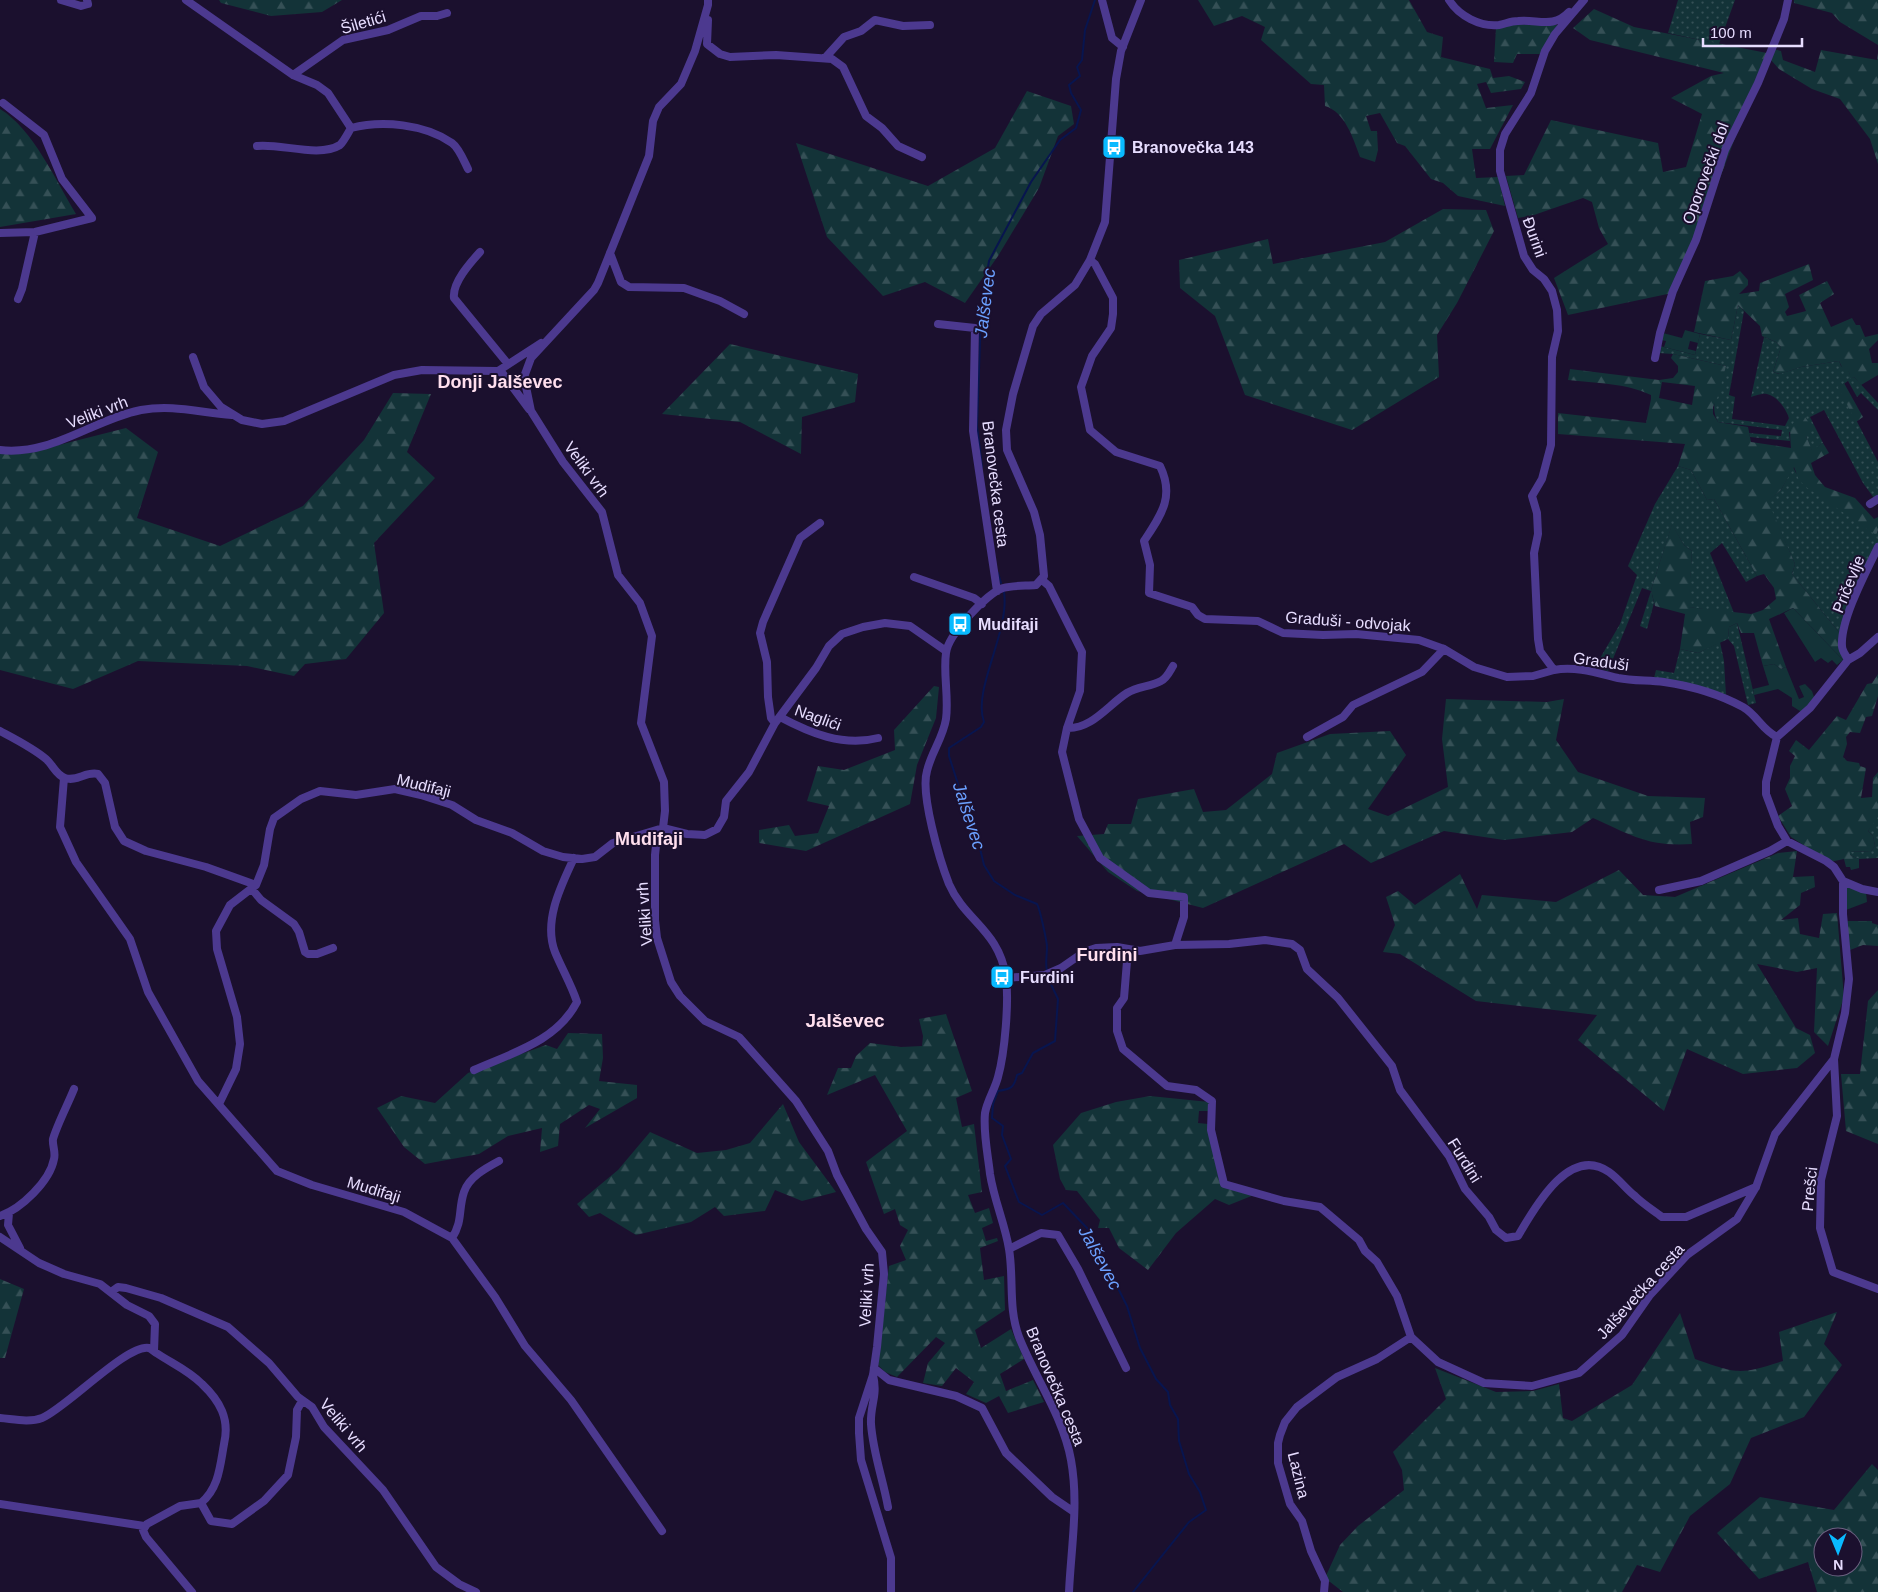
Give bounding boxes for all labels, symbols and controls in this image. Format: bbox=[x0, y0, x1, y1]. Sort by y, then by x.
street label: Šiletići bbox=[338, 7, 388, 37]
scale bar bbox=[1703, 15, 1802, 47]
text: 100 m bbox=[1710, 24, 1752, 41]
street label: Oporovečki dol bbox=[1679, 120, 1732, 226]
bus stop icon: Branovečka 143 bbox=[1101, 134, 1127, 160]
place label: Branovečka 143 bbox=[1132, 139, 1254, 156]
street label: Đurini bbox=[1519, 215, 1550, 260]
water label: Jalševec bbox=[971, 267, 999, 340]
district label: Donji Jalševec bbox=[437, 372, 563, 392]
street label: Veliki vrh bbox=[64, 393, 130, 432]
street label: Branovečka cesta bbox=[979, 420, 1012, 548]
street label: Veliki vrh bbox=[561, 438, 612, 500]
street label: Pričevlje bbox=[1829, 553, 1868, 615]
street label: Graduši - odvojak bbox=[1285, 609, 1412, 634]
bus stop icon: Mudifaji bbox=[947, 611, 973, 637]
place label: Mudifaji bbox=[978, 616, 1038, 633]
street label: Graduši bbox=[1572, 649, 1630, 674]
street label: Naglići bbox=[792, 701, 843, 734]
street label: Mudifaji bbox=[395, 771, 453, 800]
water label: Jalševec bbox=[948, 779, 989, 852]
district label: Mudifaji bbox=[615, 829, 683, 849]
street label: Veliki vrh bbox=[634, 881, 655, 946]
district label: Furdini bbox=[1077, 945, 1138, 965]
bus stop icon: Furdini bbox=[989, 964, 1015, 990]
place label: Furdini bbox=[1020, 969, 1074, 986]
district label: Jalševec bbox=[805, 1010, 885, 1031]
street label: Furdini bbox=[1444, 1135, 1485, 1186]
street label: Prešci bbox=[1799, 1166, 1820, 1212]
street label: Mudifaji bbox=[345, 1173, 403, 1206]
water label: Jalševec bbox=[1074, 1222, 1126, 1293]
street label: Jalševečka cesta bbox=[1593, 1240, 1688, 1342]
street label: Veliki vrh bbox=[856, 1263, 877, 1327]
street label: Branovečka cesta bbox=[1023, 1324, 1088, 1448]
street label: Veliki vrh bbox=[317, 1395, 371, 1455]
street label: Lazina bbox=[1285, 1450, 1312, 1500]
north arrow bbox=[1813, 1527, 1863, 1577]
text: N bbox=[1833, 1557, 1843, 1573]

